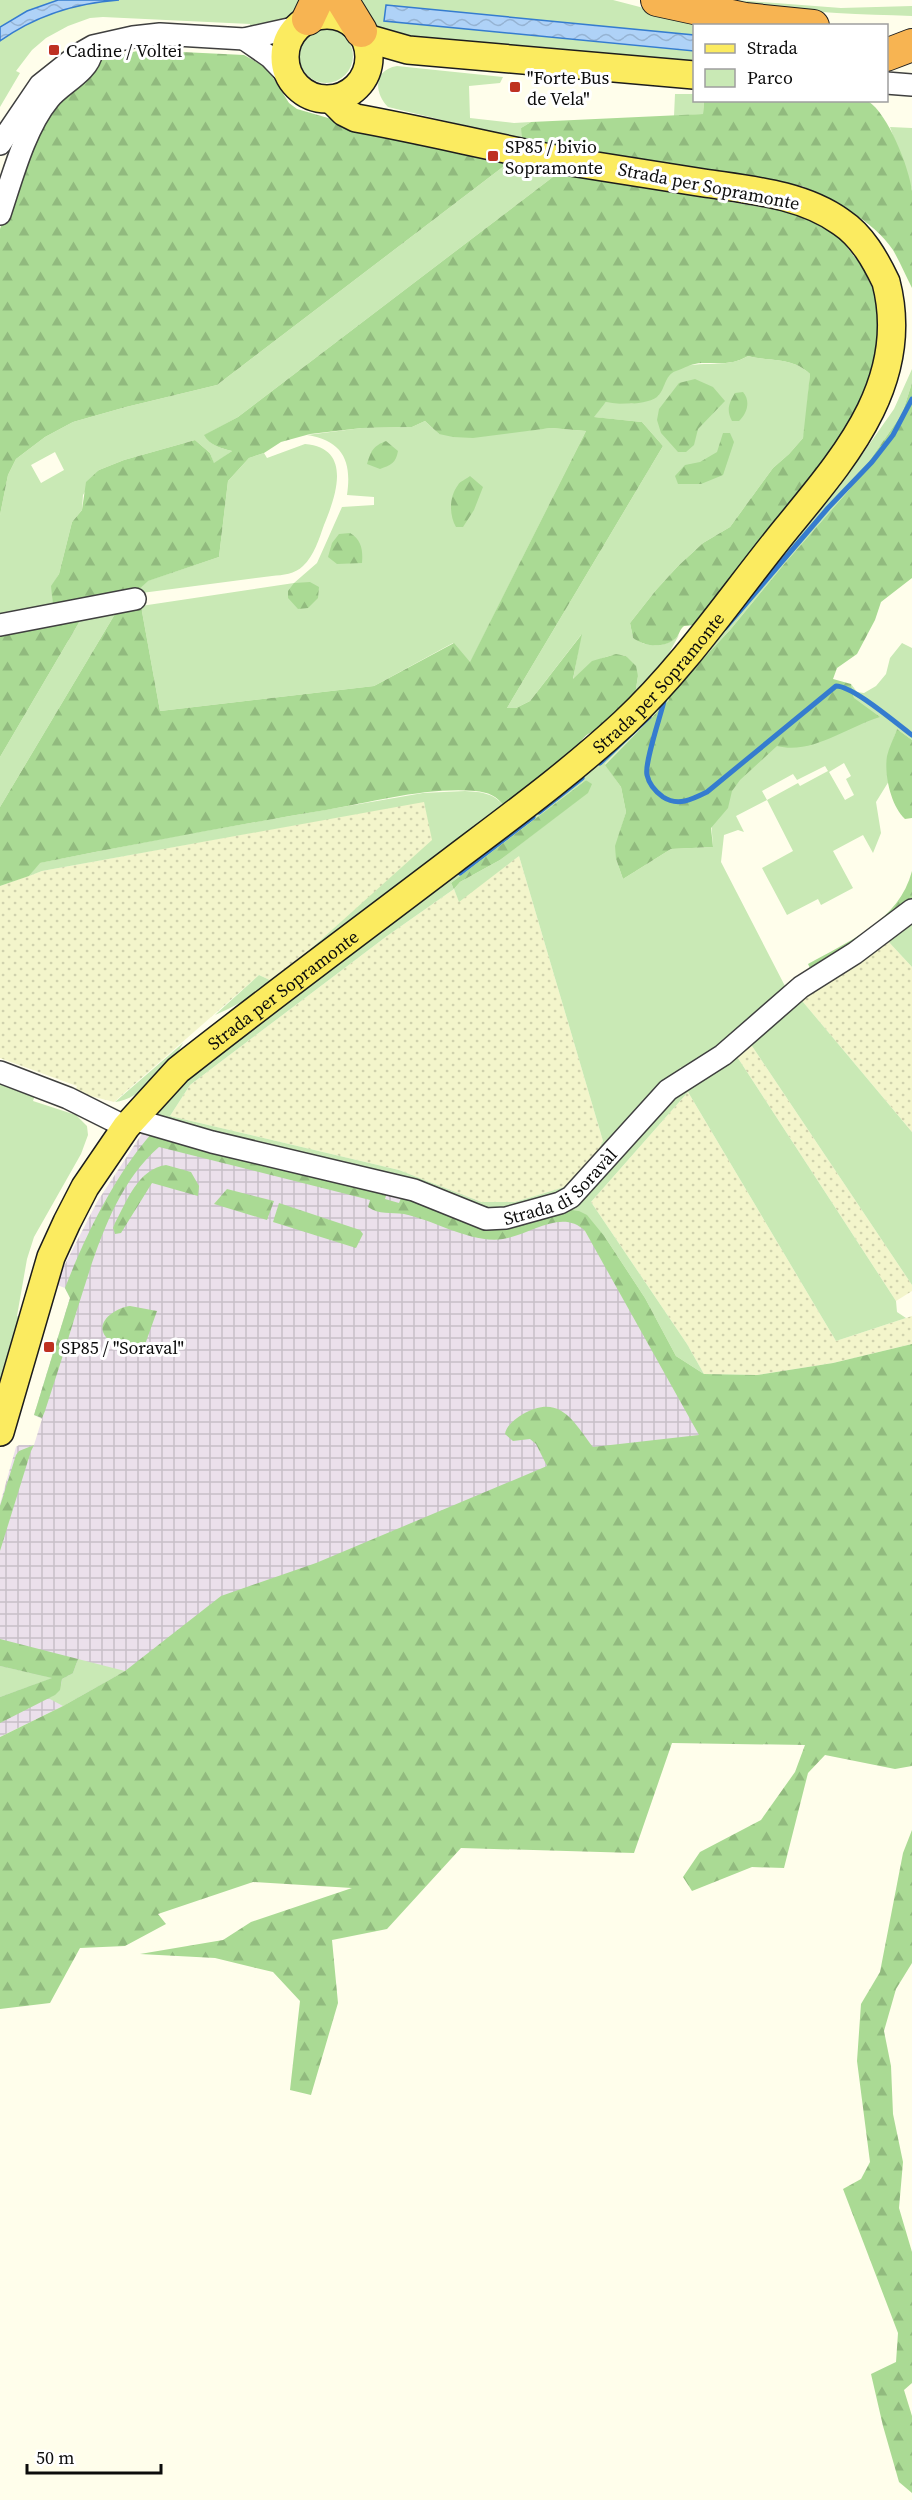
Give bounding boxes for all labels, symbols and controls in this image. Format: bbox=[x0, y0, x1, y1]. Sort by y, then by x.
legend bbox=[693, 24, 888, 102]
text: Strada bbox=[747, 35, 798, 60]
place label: Cadine / Voltei bbox=[66, 38, 182, 63]
marker: Cadine / Voltei bbox=[47, 43, 61, 57]
place label: "Forte Bus de Vela" bbox=[527, 65, 610, 111]
text: Parco bbox=[747, 65, 793, 90]
marker: "Forte Bus de Vela" bbox=[508, 80, 522, 94]
place label: SP85 / bivio Sopramonte bbox=[505, 134, 603, 180]
marker: SP85 / bivio Sopramonte bbox=[486, 149, 500, 163]
street label: Strada per Sopramonte bbox=[616, 156, 802, 216]
street label: Strada per Sopramonte bbox=[586, 607, 730, 759]
street label: Strada per Sopramonte bbox=[202, 924, 363, 1055]
street label: Strada di Soravàl bbox=[500, 1142, 622, 1231]
place label: SP85 / "Soraval" bbox=[61, 1335, 184, 1360]
marker: SP85 / "Soraval" bbox=[42, 1340, 56, 1354]
scale bar bbox=[27, 2437, 160, 2475]
text: 50 m bbox=[36, 2445, 74, 2470]

